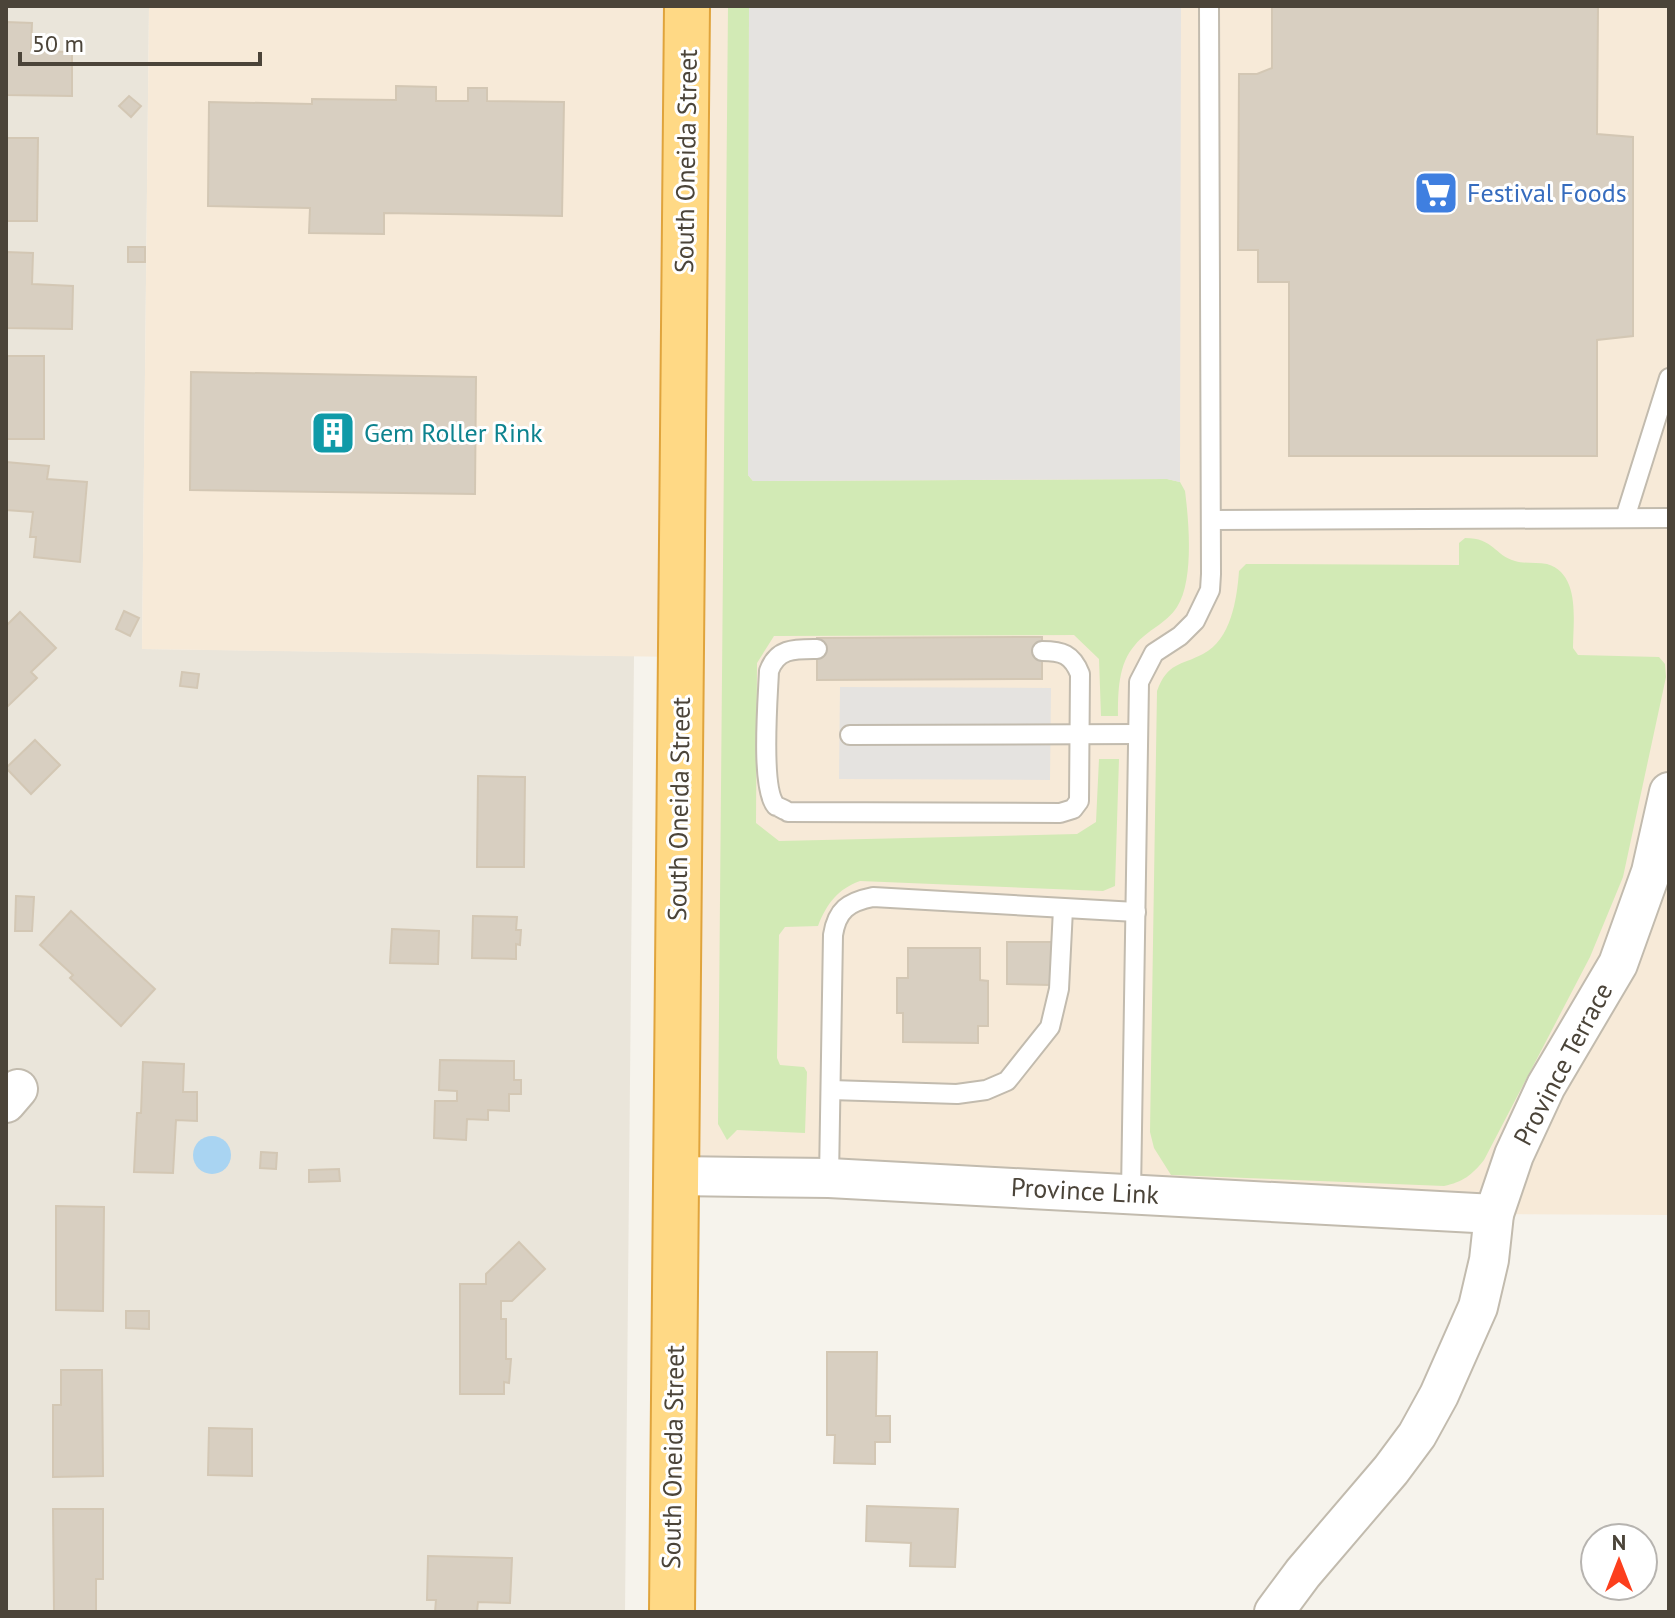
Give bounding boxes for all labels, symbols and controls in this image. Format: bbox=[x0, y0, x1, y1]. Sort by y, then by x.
scale bar bbox=[20, 16, 260, 66]
text: 50 m bbox=[32, 28, 84, 59]
street label: South Oneida Street bbox=[667, 48, 704, 273]
supermarket icon: Festival Foods bbox=[1412, 169, 1460, 217]
place label: Festival Foods bbox=[1467, 176, 1627, 209]
building icon: Gem Roller Rink bbox=[309, 409, 357, 457]
place label: Gem Roller Rink bbox=[364, 416, 543, 449]
street label: South Oneida Street bbox=[660, 696, 697, 921]
street label: Province Terrace bbox=[1506, 977, 1619, 1151]
street label: Province Link bbox=[1010, 1170, 1160, 1211]
street label: South Oneida Street bbox=[654, 1344, 691, 1569]
north arrow bbox=[1579, 1522, 1659, 1602]
text: N bbox=[1612, 1528, 1626, 1556]

